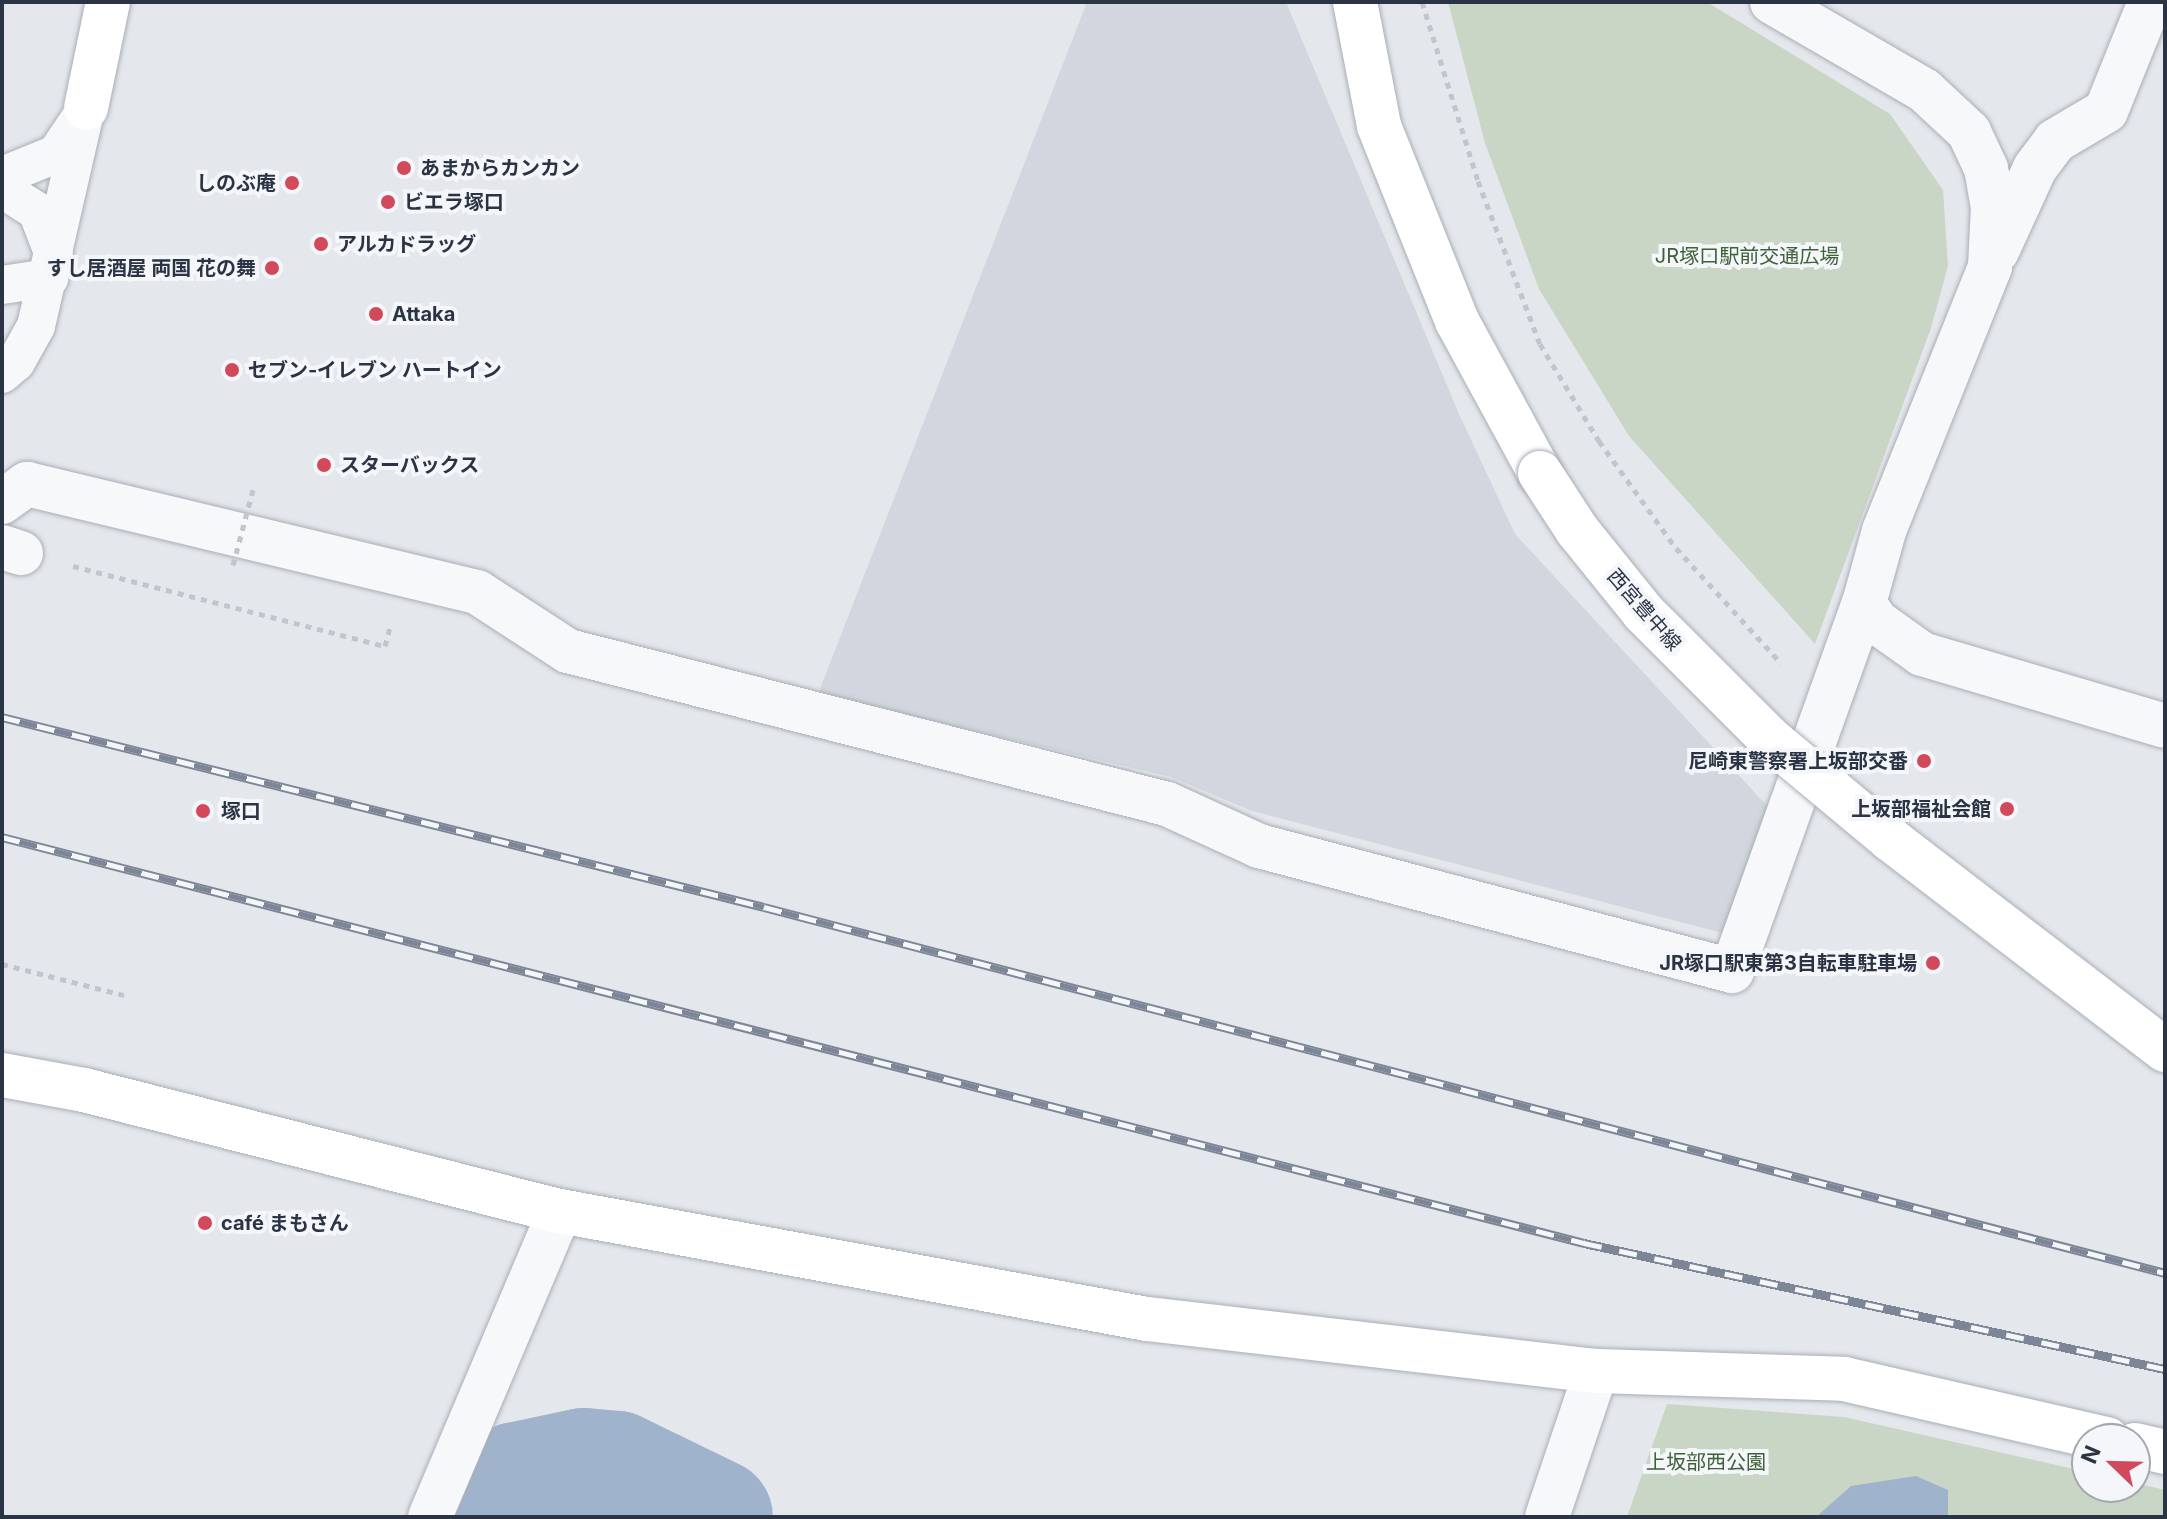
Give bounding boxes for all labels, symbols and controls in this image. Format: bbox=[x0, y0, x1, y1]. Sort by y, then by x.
place label: あまからカンカン bbox=[420, 156, 580, 180]
marker: あまからカンカン bbox=[395, 159, 413, 177]
place label: しのぶ庵 bbox=[196, 171, 276, 195]
marker: しのぶ庵 bbox=[283, 174, 301, 192]
place label: ビエラ塚口 bbox=[404, 190, 504, 214]
marker: ビエラ塚口 bbox=[379, 193, 397, 211]
place label: アルカドラッグ bbox=[337, 232, 477, 256]
marker: アルカドラッグ bbox=[312, 235, 330, 253]
park label: JR塚口駅前交通広場 bbox=[1655, 244, 1839, 268]
place label: すし居酒屋 両国 花の舞 bbox=[47, 256, 256, 280]
marker: すし居酒屋 両国 花の舞 bbox=[263, 259, 281, 277]
place label: Attaka bbox=[392, 302, 455, 326]
marker: Attaka bbox=[367, 305, 385, 323]
place label: セブン‐イレブン ハートイン bbox=[248, 358, 502, 382]
marker: セブン‐イレブン ハートイン bbox=[223, 361, 241, 379]
place label: スターバックス bbox=[340, 453, 480, 477]
marker: スターバックス bbox=[315, 456, 333, 474]
street label: 西宮豊中線 bbox=[1602, 564, 1686, 656]
place label: 尼崎東警察署上坂部交番 bbox=[1688, 749, 1908, 773]
marker: 尼崎東警察署上坂部交番 bbox=[1915, 752, 1933, 770]
place label: 上坂部福祉会館 bbox=[1851, 797, 1991, 821]
place label: 塚口 bbox=[221, 799, 261, 823]
marker: 塚口 bbox=[192, 800, 214, 822]
marker: 上坂部福祉会館 bbox=[1998, 800, 2016, 818]
place label: JR塚口駅東第3自転車駐車場 bbox=[1659, 951, 1917, 975]
marker: JR塚口駅東第3自転車駐車場 bbox=[1924, 954, 1942, 972]
place label: café まもさん bbox=[221, 1211, 349, 1235]
marker: café まもさん bbox=[196, 1214, 214, 1232]
north arrow bbox=[2071, 1423, 2151, 1503]
text: N bbox=[2076, 1442, 2106, 1467]
park label: 上坂部西公園 bbox=[1646, 1450, 1766, 1474]

